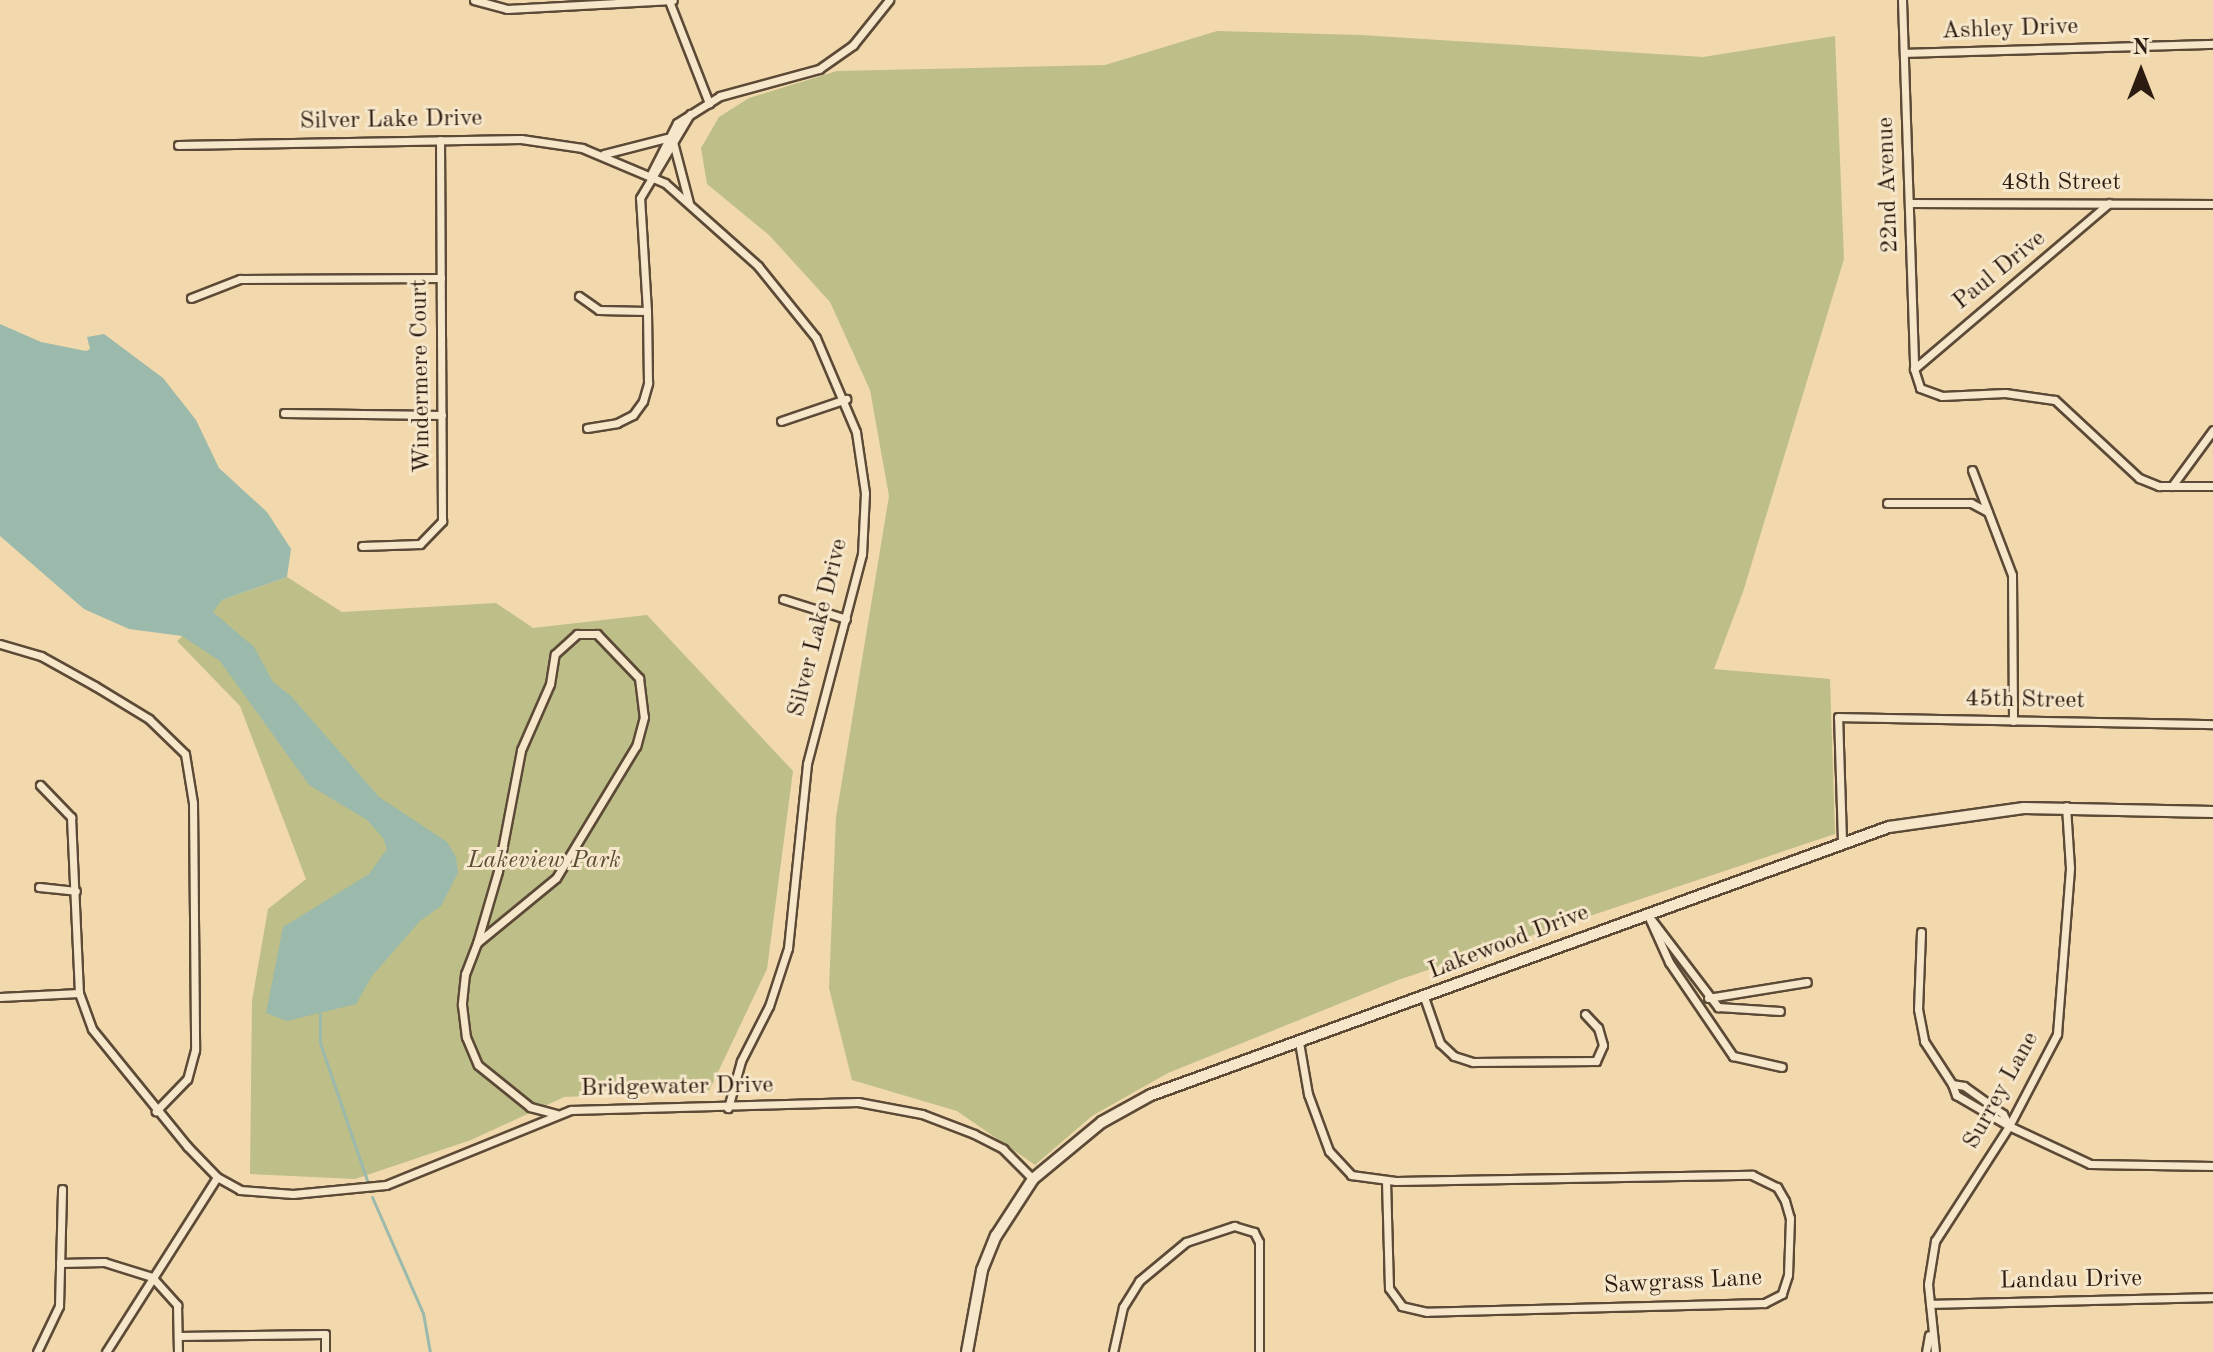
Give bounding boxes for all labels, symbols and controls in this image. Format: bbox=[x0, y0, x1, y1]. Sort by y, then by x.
street label: Ashley Drive bbox=[1941, 13, 2079, 47]
north arrow bbox=[2101, 32, 2181, 112]
text: N bbox=[2133, 37, 2149, 59]
street label: Silver Lake Drive bbox=[299, 105, 483, 137]
street label: 22nd Avenue bbox=[1872, 116, 1906, 254]
street label: 48th Street bbox=[2001, 170, 2121, 198]
street label: Paul Drive bbox=[1948, 225, 2052, 317]
street label: Windermere Court bbox=[406, 279, 438, 473]
street label: Silver Lake Drive bbox=[783, 536, 855, 720]
street label: 45th Street bbox=[1965, 686, 2085, 716]
park label: Lakeview Park bbox=[467, 848, 621, 876]
street label: Lakewood Drive bbox=[1425, 899, 1593, 987]
street label: Surrey Lane bbox=[1958, 1027, 2046, 1155]
street label: Bridgewater Drive bbox=[580, 1072, 774, 1104]
street label: Sawgrass Lane bbox=[1603, 1264, 1763, 1302]
street label: Landau Drive bbox=[2000, 1265, 2142, 1297]

